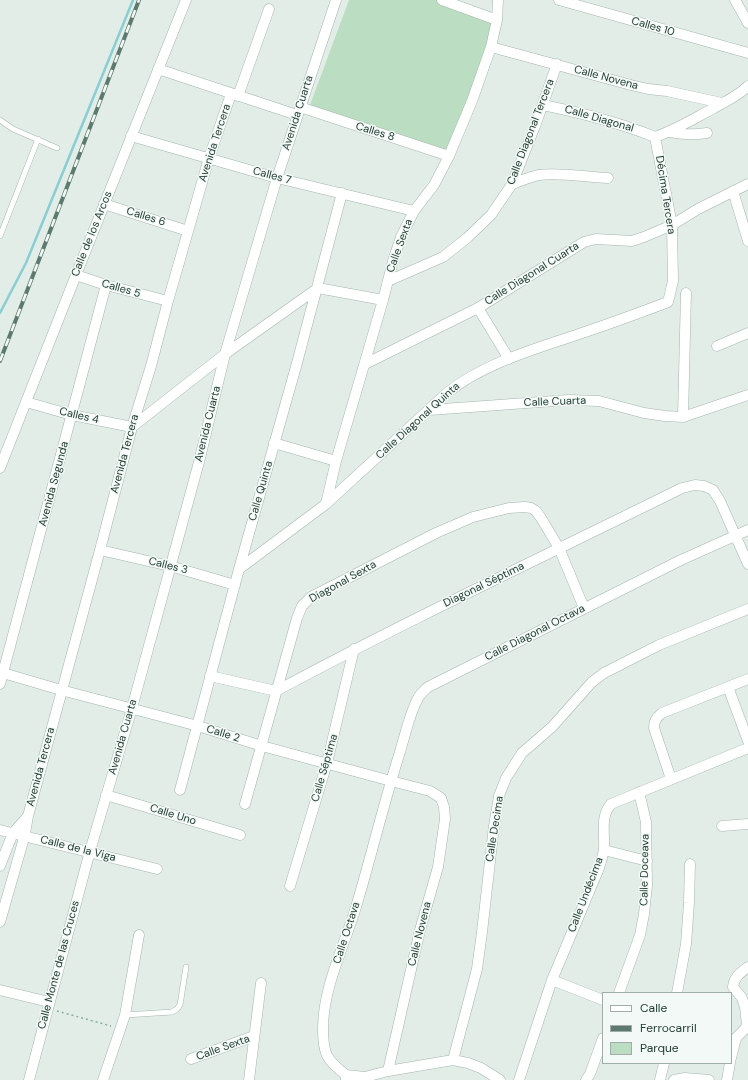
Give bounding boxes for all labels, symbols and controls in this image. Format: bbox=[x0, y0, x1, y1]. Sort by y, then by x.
street label: Calles 10 bbox=[630, 15, 676, 39]
street label: Calle Novena bbox=[572, 63, 640, 93]
street label: Avenida Cuarta bbox=[280, 74, 316, 152]
street label: Calle Diagonal Tercera bbox=[505, 77, 557, 187]
street label: Avenida Tercera bbox=[196, 102, 234, 184]
street label: Calle Diagonal bbox=[563, 103, 635, 135]
street label: Calles 8 bbox=[354, 120, 396, 144]
street label: Décima Tercera bbox=[652, 155, 678, 235]
street label: Calles 7 bbox=[251, 165, 293, 187]
street label: Calle de los Arcos bbox=[69, 189, 115, 279]
street label: Calles 6 bbox=[125, 205, 167, 229]
street label: Calle Sexta bbox=[384, 217, 416, 275]
street label: Calle Diagonal Cuarta bbox=[482, 240, 582, 308]
street label: Calles 5 bbox=[100, 277, 142, 301]
street label: Calle Diagonal Quinta bbox=[373, 380, 463, 462]
street label: Avenida Cuarta bbox=[192, 385, 224, 463]
street label: Calle Cuarta bbox=[524, 394, 586, 410]
street label: Calles 4 bbox=[58, 405, 100, 427]
street label: Avenida Tercera bbox=[108, 413, 142, 495]
street label: Avenida Segunda bbox=[36, 440, 72, 528]
street label: Calle Quinta bbox=[246, 459, 276, 523]
street label: Calles 3 bbox=[147, 555, 189, 577]
street label: Diagonal Sexta bbox=[307, 558, 379, 606]
street label: Diagonal Séptima bbox=[441, 560, 527, 610]
street label: Calle Diagonal Octava bbox=[483, 602, 587, 664]
street label: Avenida Cuarta bbox=[106, 698, 140, 776]
street label: Calle 2 bbox=[205, 723, 241, 745]
street label: Avenida Tercera bbox=[24, 726, 58, 808]
street label: Calle Séptima bbox=[309, 733, 341, 803]
street label: Calle Decima bbox=[483, 795, 507, 863]
street label: Calle Uno bbox=[148, 802, 198, 828]
street label: Calle de la Viga bbox=[39, 833, 117, 865]
street label: Calle Doceava bbox=[638, 834, 652, 906]
street label: Calle Undécima bbox=[566, 856, 606, 934]
street label: Calle Monte de las Cruces bbox=[35, 899, 83, 1031]
street label: Calle Octava bbox=[331, 900, 363, 966]
street label: Calle Novena bbox=[406, 900, 434, 968]
legend bbox=[602, 992, 732, 1064]
text: Calle bbox=[640, 1000, 667, 1016]
text: Ferrocarril bbox=[640, 1020, 697, 1036]
street label: Calle Sexta bbox=[194, 1032, 252, 1064]
text: Parque bbox=[640, 1040, 679, 1056]

